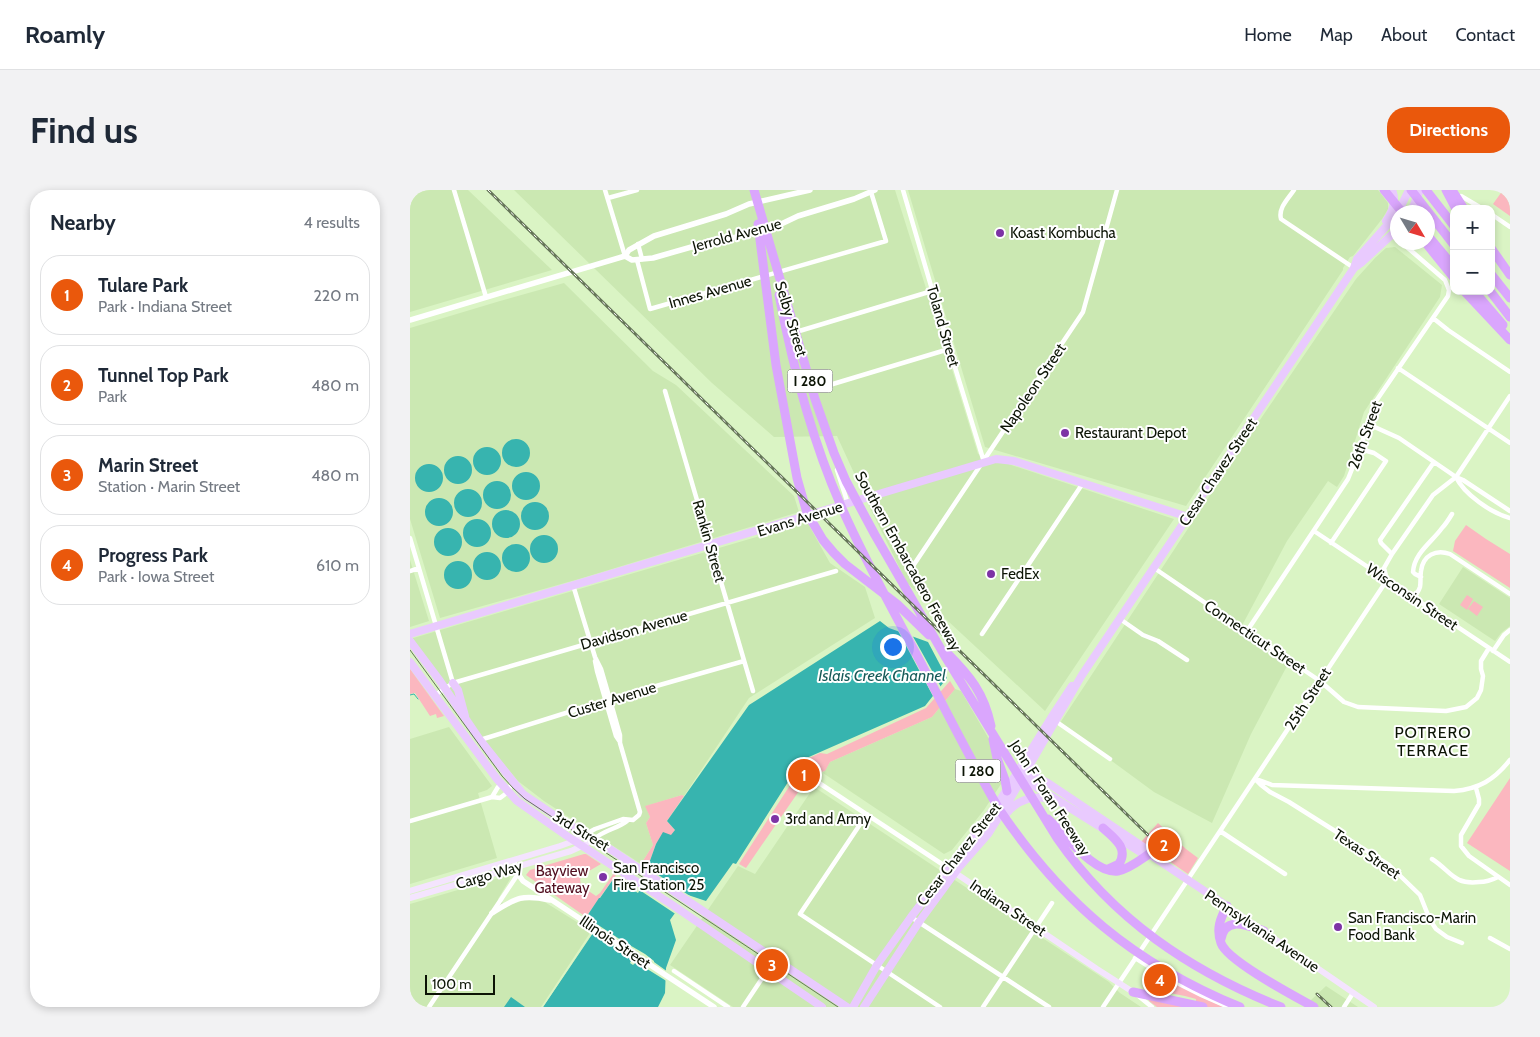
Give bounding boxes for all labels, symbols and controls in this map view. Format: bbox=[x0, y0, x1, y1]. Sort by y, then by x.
text: Roamly bbox=[25, 20, 105, 49]
text: Home bbox=[1244, 24, 1292, 46]
text: Map bbox=[1320, 24, 1353, 46]
text: About bbox=[1381, 24, 1427, 46]
text: Contact bbox=[1455, 24, 1515, 46]
button: Directions bbox=[1387, 107, 1510, 153]
text: Find us bbox=[30, 109, 138, 152]
north arrow bbox=[1390, 205, 1435, 250]
map controls bbox=[1450, 205, 1495, 295]
button: + bbox=[1450, 205, 1495, 250]
text: Nearby bbox=[50, 210, 116, 235]
text: 4 results bbox=[303, 213, 360, 232]
street label: Jerrold Avenue bbox=[689, 214, 784, 256]
place label: Koast Kombucha bbox=[1010, 224, 1117, 242]
marker: Koast Kombucha bbox=[994, 227, 1006, 239]
button: − bbox=[1450, 250, 1495, 295]
street label: Innes Avenue bbox=[667, 272, 754, 312]
text: Tulare Park bbox=[98, 274, 188, 297]
street label: Selby Street bbox=[771, 279, 811, 359]
street label: Toland Street bbox=[923, 283, 963, 369]
text: 1 bbox=[64, 286, 70, 305]
text: 220 m bbox=[313, 286, 359, 305]
text: Park · Indiana Street bbox=[98, 297, 232, 316]
street label: Napoleon Street bbox=[996, 340, 1070, 436]
text: Tunnel Top Park bbox=[98, 364, 229, 387]
road number: I 280 bbox=[788, 370, 832, 392]
text: 2 bbox=[63, 376, 71, 395]
text: 480 m bbox=[311, 376, 359, 395]
text: Park bbox=[98, 387, 127, 406]
street label: 26th Street bbox=[1344, 398, 1386, 472]
street label: Cesar Chavez Street bbox=[1175, 415, 1261, 529]
place label: Restaurant Depot bbox=[1075, 424, 1186, 442]
marker: Restaurant Depot bbox=[1059, 427, 1071, 439]
text: Marin Street bbox=[98, 454, 198, 477]
text: 3 bbox=[63, 466, 71, 485]
text: 480 m bbox=[311, 466, 359, 485]
street label: Southern Embarcadero Freeway bbox=[851, 468, 965, 654]
text: Station · Marin Street bbox=[98, 477, 240, 496]
street label: Evans Avenue bbox=[755, 497, 845, 540]
street label: Rankin Street bbox=[689, 498, 729, 584]
text: Progress Park bbox=[98, 544, 208, 567]
text: 4 bbox=[62, 556, 72, 575]
text: 610 m bbox=[316, 556, 359, 575]
street label: Wisconsin Street bbox=[1363, 560, 1461, 634]
place label: FedEx bbox=[1001, 565, 1039, 583]
text: Park · Iowa Street bbox=[98, 567, 214, 586]
marker: FedEx bbox=[985, 568, 997, 580]
street label: Connecticut Street bbox=[1201, 596, 1309, 678]
street label: Davidson Avenue bbox=[578, 606, 690, 654]
your location bbox=[880, 634, 906, 660]
street label: 25th Street bbox=[1281, 664, 1335, 734]
water label: Islais Creek Channel bbox=[818, 666, 946, 685]
street label: Custer Avenue bbox=[566, 678, 659, 722]
district label: POTRERO TERRACE bbox=[1394, 723, 1472, 760]
street label: John F Foran Freeway bbox=[1005, 736, 1094, 860]
pin: 1 bbox=[788, 756, 820, 794]
road number: I 280 bbox=[956, 760, 1000, 782]
street label: Cesar Chavez Street bbox=[913, 799, 1005, 909]
street label: 3rd Street bbox=[549, 807, 613, 855]
place label: 3rd and Army bbox=[785, 810, 872, 828]
marker: 3rd and Army bbox=[769, 813, 781, 825]
street label: Texas Street bbox=[1330, 825, 1404, 883]
pin: 2 bbox=[1148, 826, 1180, 864]
street label: Cargo Way bbox=[454, 857, 525, 893]
place label: San Francisco Fire Station 25 bbox=[613, 859, 704, 894]
park label: Bayview Gateway bbox=[534, 862, 590, 897]
marker: San Francisco Fire Station 25 bbox=[597, 871, 609, 883]
street label: Indiana Street bbox=[966, 876, 1050, 940]
street label: Pennsylvania Avenue bbox=[1201, 886, 1323, 976]
place label: San Francisco-Marin Food Bank bbox=[1348, 909, 1476, 944]
street label: Illinois Street bbox=[576, 912, 654, 972]
marker: San Francisco-Marin Food Bank bbox=[1332, 921, 1344, 933]
pin: 3 bbox=[756, 946, 788, 984]
pin: 4 bbox=[1144, 961, 1176, 999]
scale bar bbox=[425, 972, 495, 995]
text: 100 m bbox=[432, 975, 472, 993]

